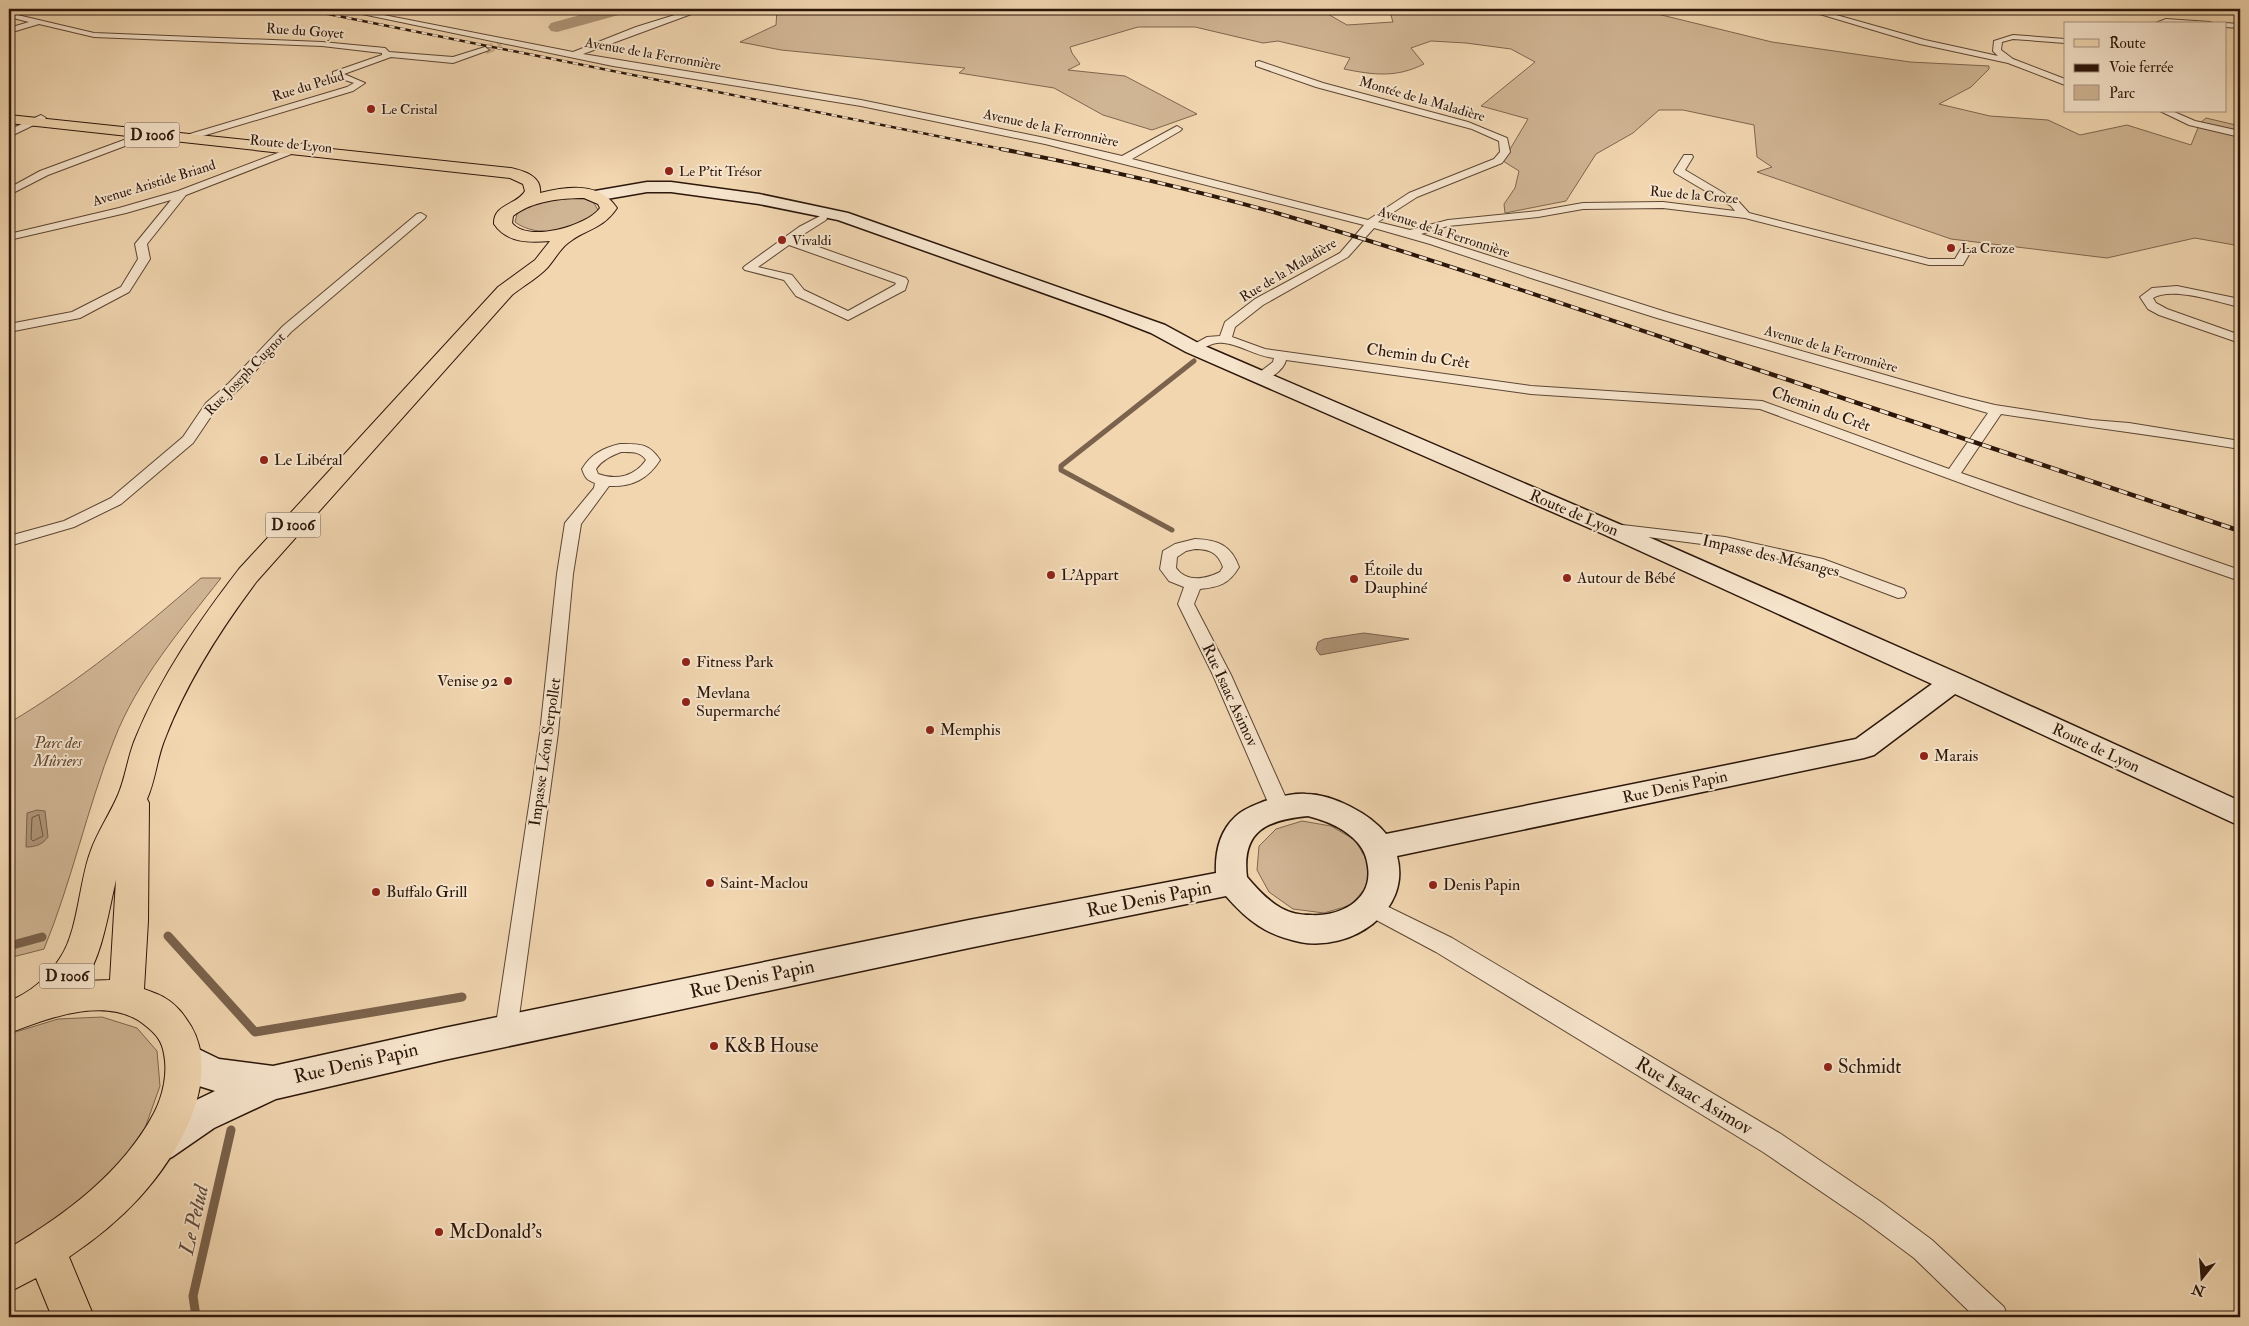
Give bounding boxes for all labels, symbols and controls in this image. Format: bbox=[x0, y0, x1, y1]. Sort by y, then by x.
street label: Rue du Goyet bbox=[265, 20, 345, 43]
legend bbox=[2064, 22, 2226, 112]
street label: Avenue de la Ferronnière bbox=[583, 33, 722, 74]
text: Route bbox=[2109, 34, 2146, 53]
text: Voie ferrée bbox=[2109, 58, 2174, 77]
street label: Rue du Pelud bbox=[270, 67, 346, 105]
street label: Montée de la Maladière bbox=[1357, 73, 1487, 125]
text: Parc bbox=[2109, 84, 2135, 103]
place label: Le Cristal bbox=[381, 101, 438, 118]
marker: Le Cristal bbox=[365, 103, 377, 115]
street label: Avenue de la Ferronnière bbox=[981, 105, 1120, 151]
road number: D 1006 bbox=[124, 122, 180, 148]
street label: Route de Lyon bbox=[249, 131, 333, 158]
street label: Avenue Aristide Briand bbox=[89, 156, 218, 210]
place label: Le P'tit Trésor bbox=[679, 163, 763, 180]
marker: Le P'tit Trésor bbox=[663, 165, 675, 177]
street label: Rue de la Croze bbox=[1649, 183, 1739, 207]
street label: Avenue de la Ferronnière bbox=[1375, 202, 1512, 261]
place label: Vivaldi bbox=[792, 232, 832, 249]
marker: Vivaldi bbox=[776, 234, 788, 246]
street label: Rue de la Maladière bbox=[1237, 234, 1340, 306]
place label: La Croze bbox=[1961, 240, 2015, 257]
marker: La Croze bbox=[1945, 242, 1957, 254]
street label: Avenue de la Ferronnière bbox=[1761, 322, 1900, 376]
street label: Rue Joseph Cugnot bbox=[201, 329, 290, 420]
street label: Chemin du Crêt bbox=[1365, 339, 1471, 373]
street label: Chemin du Crêt bbox=[1769, 382, 1873, 436]
place label: Le Libéral bbox=[274, 450, 343, 470]
marker: Le Libéral bbox=[258, 454, 270, 466]
street label: Route de Lyon bbox=[1526, 485, 1622, 541]
road number: D 1006 bbox=[266, 512, 320, 538]
street label: Impasse des Mésanges bbox=[1700, 530, 1842, 582]
place label: Étoile du Dauphiné bbox=[1364, 559, 1428, 599]
place label: L'Appart bbox=[1061, 565, 1119, 586]
place label: Autour de Bébé bbox=[1576, 568, 1676, 588]
marker: L'Appart bbox=[1045, 569, 1057, 581]
marker: Autour de Bébé bbox=[1561, 572, 1573, 584]
marker: Étoile du Dauphiné bbox=[1348, 573, 1360, 585]
street label: Rue Isaac Asimov bbox=[1197, 640, 1263, 751]
place label: Fitness Park bbox=[696, 652, 774, 672]
marker: Fitness Park bbox=[680, 656, 692, 668]
place label: Venise 92 bbox=[437, 671, 498, 691]
marker: Venise 92 bbox=[502, 675, 514, 687]
street label: Impasse Léon Serpollet bbox=[525, 677, 566, 827]
place label: Mevlana Supermarché bbox=[696, 683, 781, 722]
marker: Mevlana Supermarché bbox=[680, 696, 692, 708]
street label: Route de Lyon bbox=[2049, 719, 2143, 777]
place label: Memphis bbox=[940, 720, 1000, 741]
marker: Memphis bbox=[924, 724, 936, 736]
park label: Parc des Mûriers bbox=[33, 733, 83, 771]
place label: Marais bbox=[1934, 746, 1978, 766]
marker: Marais bbox=[1918, 750, 1930, 762]
street label: Rue Denis Papin bbox=[1621, 766, 1730, 809]
place label: Saint-Maclou bbox=[720, 873, 808, 893]
street label: Rue Denis Papin bbox=[1084, 875, 1214, 924]
place label: Denis Papin bbox=[1443, 875, 1520, 896]
marker: Saint-Maclou bbox=[704, 877, 716, 889]
marker: Denis Papin bbox=[1427, 879, 1439, 891]
place label: Buffalo Grill bbox=[386, 882, 467, 902]
marker: Buffalo Grill bbox=[370, 886, 382, 898]
street label: Rue Denis Papin bbox=[687, 954, 817, 1005]
road number: D 1006 bbox=[40, 964, 94, 988]
place label: K&B House bbox=[724, 1034, 818, 1058]
street label: Rue Denis Papin bbox=[292, 1037, 421, 1090]
marker: K&B House bbox=[708, 1040, 720, 1052]
street label: Rue Isaac Asimov bbox=[1631, 1052, 1758, 1141]
place label: Schmidt bbox=[1838, 1055, 1901, 1079]
marker: Schmidt bbox=[1822, 1061, 1834, 1073]
water label: Le Pelud bbox=[173, 1182, 215, 1258]
place label: McDonald's bbox=[449, 1220, 542, 1244]
marker: McDonald's bbox=[433, 1226, 445, 1238]
north arrow bbox=[2176, 1254, 2226, 1304]
text: N bbox=[2189, 1280, 2208, 1300]

